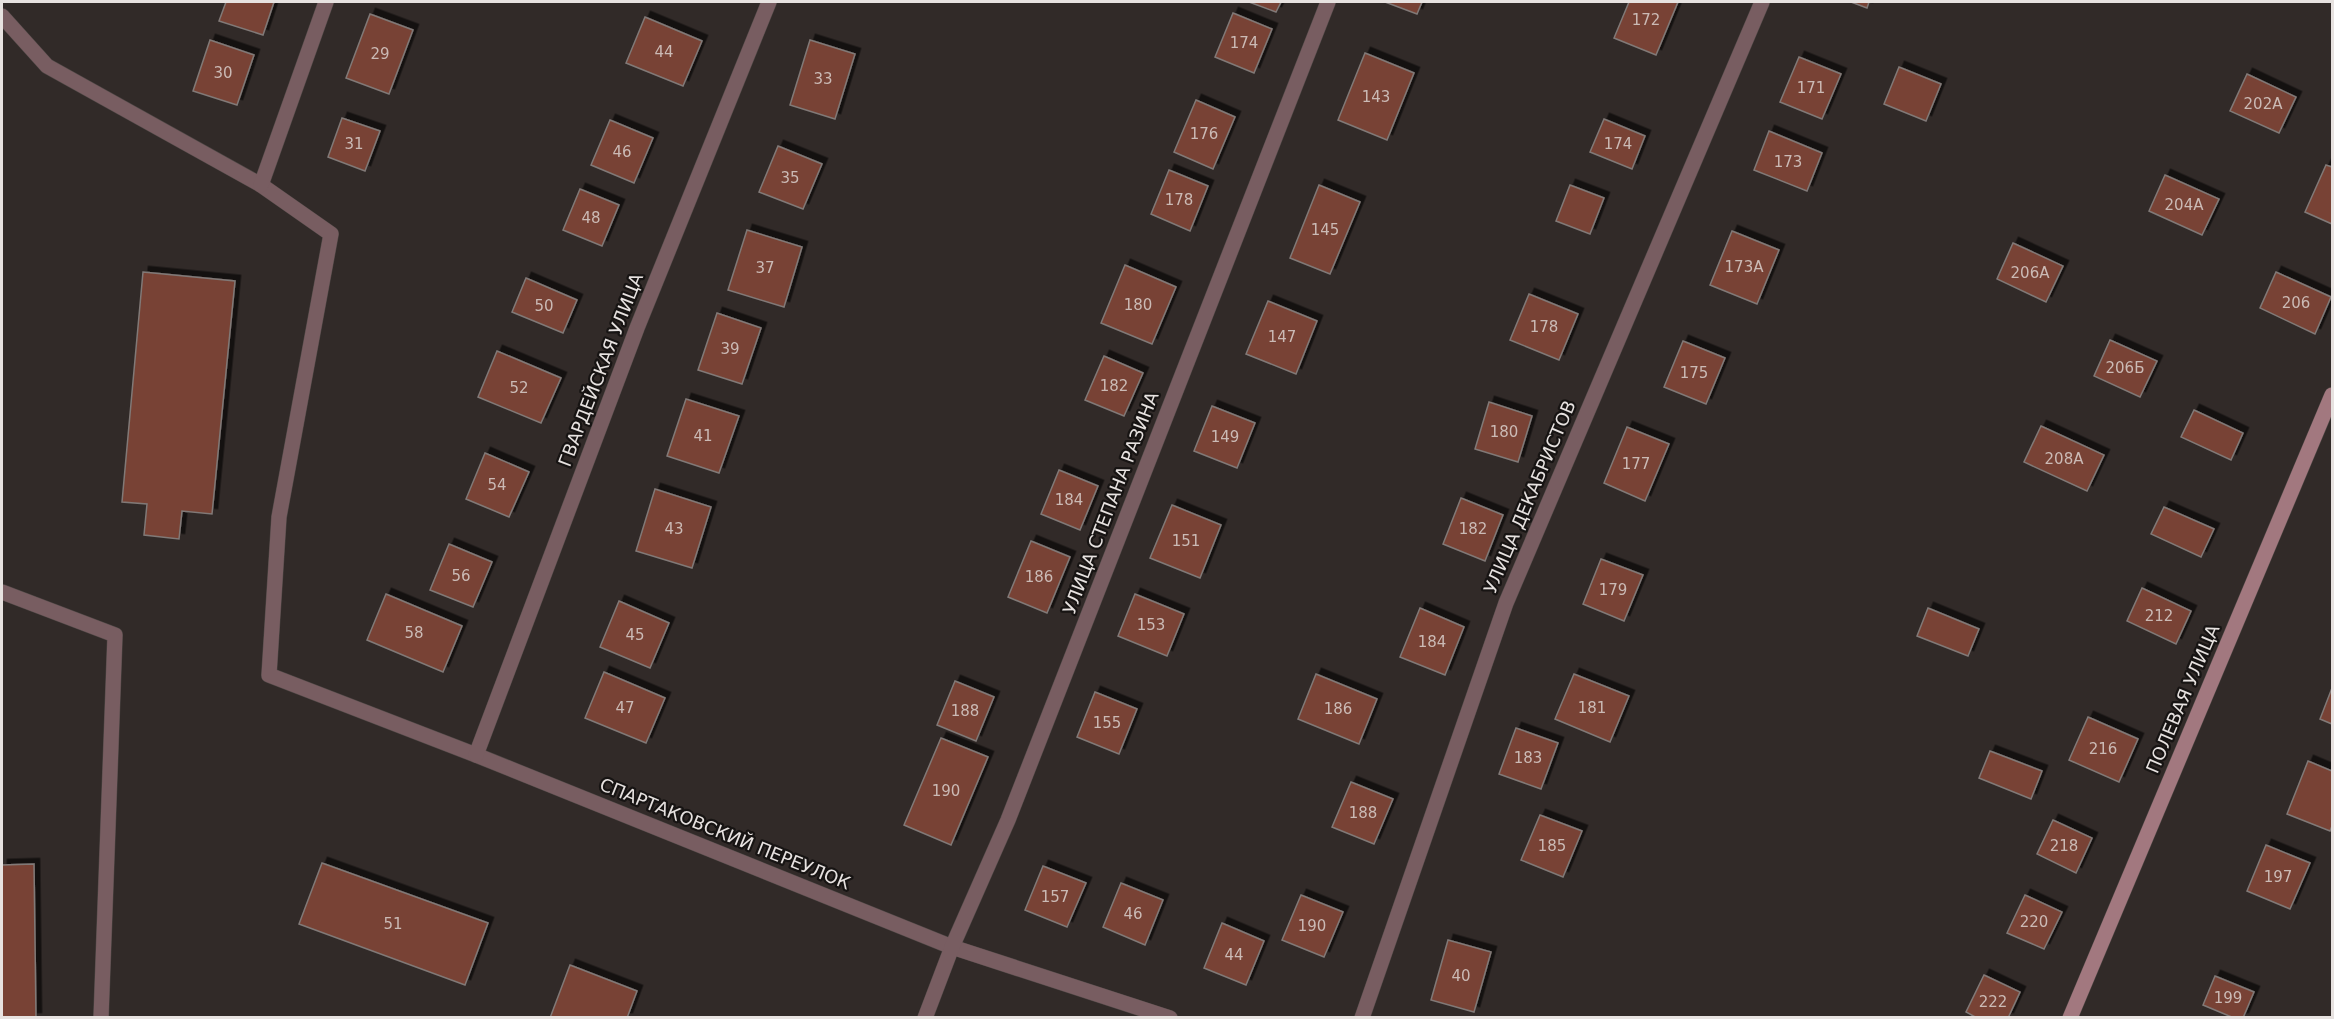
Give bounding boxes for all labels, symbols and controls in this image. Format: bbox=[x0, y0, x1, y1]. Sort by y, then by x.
house number: 172 bbox=[1632, 11, 1660, 29]
house number: 174 bbox=[1230, 34, 1258, 52]
house number: 44 bbox=[654, 43, 674, 61]
house number: 29 bbox=[370, 45, 390, 63]
house number: 30 bbox=[213, 64, 233, 82]
house number: 33 bbox=[813, 70, 833, 88]
house number: 171 bbox=[1797, 79, 1825, 97]
house number: 143 bbox=[1362, 88, 1390, 106]
house number: 202А bbox=[2244, 95, 2283, 113]
house number: 176 bbox=[1190, 125, 1218, 143]
house number: 31 bbox=[344, 135, 364, 153]
house number: 174 bbox=[1604, 135, 1632, 153]
house number: 46 bbox=[612, 143, 632, 161]
house number: 173 bbox=[1774, 153, 1802, 171]
house number: 35 bbox=[780, 169, 800, 187]
house number: 178 bbox=[1165, 191, 1193, 209]
house number: 204А bbox=[2165, 196, 2204, 214]
house number: 48 bbox=[581, 209, 601, 227]
house number: 145 bbox=[1311, 221, 1339, 239]
house number: 173А bbox=[1725, 258, 1764, 276]
house number: 37 bbox=[755, 259, 775, 277]
house number: 206А bbox=[2011, 264, 2050, 282]
street label: ГВАРДЕЙСКАЯ УЛИЦА bbox=[554, 269, 647, 470]
house number: 206 bbox=[2282, 294, 2310, 312]
house number: 180 bbox=[1124, 296, 1152, 314]
house number: 50 bbox=[534, 297, 554, 315]
house number: 178 bbox=[1530, 318, 1558, 336]
house number: 147 bbox=[1268, 328, 1296, 346]
house number: 39 bbox=[720, 340, 740, 358]
house number: 206Б bbox=[2106, 359, 2144, 377]
house number: 175 bbox=[1680, 364, 1708, 382]
house number: 182 bbox=[1100, 377, 1128, 395]
house number: 52 bbox=[509, 379, 529, 397]
street label: УЛИЦА СТЕПАНА РАЗИНА bbox=[1058, 388, 1163, 617]
street label: УЛИЦА ДЕКАБРИСТОВ bbox=[1479, 397, 1580, 596]
house number: 180 bbox=[1490, 423, 1518, 441]
house number: 41 bbox=[693, 427, 713, 445]
house number: 149 bbox=[1211, 428, 1239, 446]
house number: 208А bbox=[2045, 450, 2084, 468]
house number: 177 bbox=[1622, 455, 1650, 473]
house number: 54 bbox=[487, 476, 507, 494]
house number: 184 bbox=[1055, 491, 1083, 509]
house number: 43 bbox=[664, 520, 684, 538]
house number: 182 bbox=[1459, 520, 1487, 538]
house number: 151 bbox=[1172, 532, 1200, 550]
house number: 56 bbox=[451, 567, 471, 585]
house number: 186 bbox=[1025, 568, 1053, 586]
house number: 179 bbox=[1599, 581, 1627, 599]
house number: 212 bbox=[2145, 607, 2173, 625]
house number: 153 bbox=[1137, 616, 1165, 634]
street label: ПОЛЕВАЯ УЛИЦА bbox=[2142, 621, 2224, 776]
house number: 58 bbox=[404, 624, 424, 642]
house number: 45 bbox=[625, 626, 645, 644]
house number: 184 bbox=[1418, 633, 1446, 651]
house number: 47 bbox=[615, 699, 635, 717]
house number: 181 bbox=[1578, 699, 1606, 717]
house number: 186 bbox=[1324, 700, 1352, 718]
house number: 188 bbox=[951, 702, 979, 720]
house number: 155 bbox=[1093, 714, 1121, 732]
house number: 216 bbox=[2089, 740, 2117, 758]
house number: 183 bbox=[1514, 749, 1542, 767]
street label: СПАРТАКОВСКИЙ ПЕРЕУЛОК bbox=[597, 774, 854, 894]
house number: 190 bbox=[932, 782, 960, 800]
house number: 188 bbox=[1349, 804, 1377, 822]
house number: 185 bbox=[1538, 837, 1566, 855]
house number: 218 bbox=[2050, 837, 2078, 855]
house number: 197 bbox=[2264, 868, 2292, 886]
house number: 157 bbox=[1041, 888, 1069, 906]
house number: 46 bbox=[1123, 905, 1143, 923]
house number: 220 bbox=[2020, 913, 2048, 931]
house number: 51 bbox=[383, 915, 403, 933]
house number: 190 bbox=[1298, 917, 1326, 935]
house number: 44 bbox=[1224, 946, 1244, 964]
house number: 40 bbox=[1451, 967, 1471, 985]
house number: 199 bbox=[2214, 989, 2242, 1007]
house number: 222 bbox=[1979, 993, 2007, 1011]

